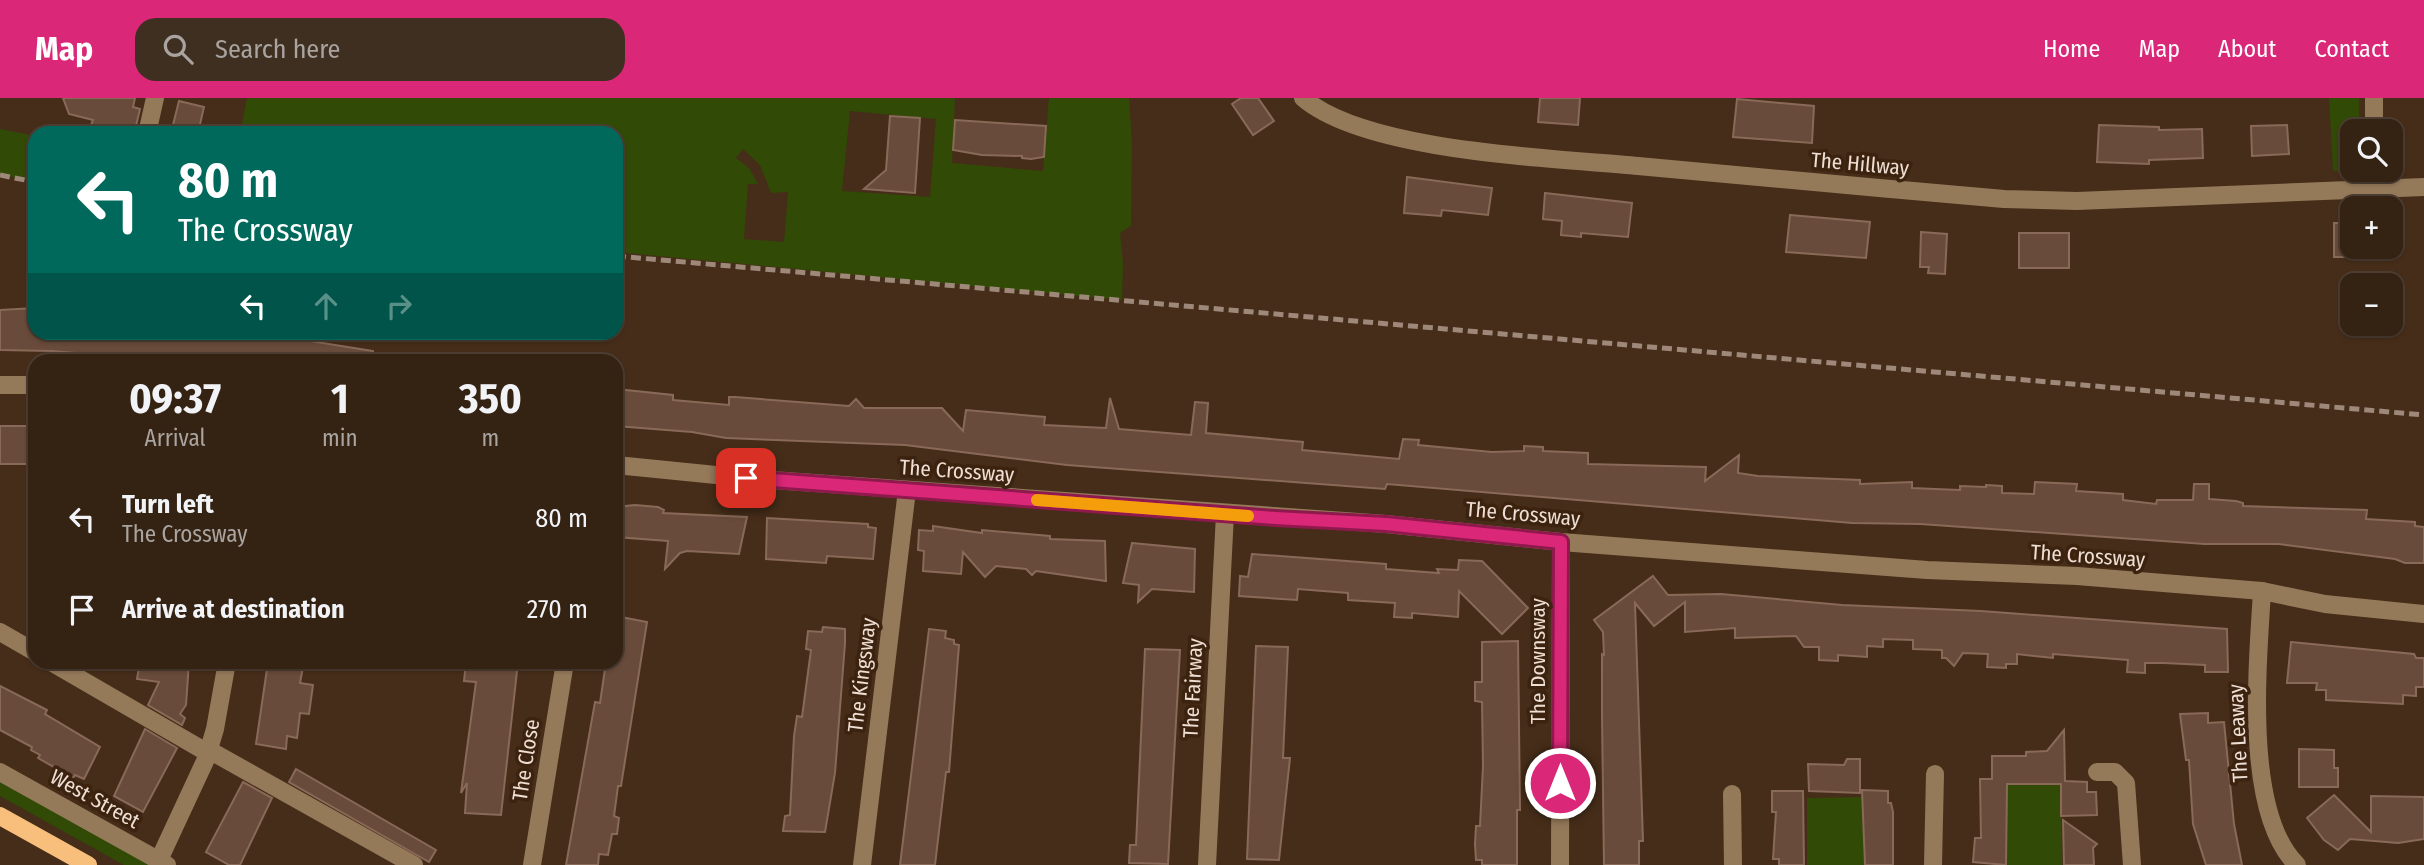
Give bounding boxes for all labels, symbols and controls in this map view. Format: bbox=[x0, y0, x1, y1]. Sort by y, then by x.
search box bbox=[135, 18, 625, 81]
text: Map bbox=[35, 29, 93, 69]
icon: search bbox=[159, 30, 197, 68]
text: Search here bbox=[215, 34, 340, 65]
text: Home bbox=[2043, 35, 2100, 63]
text: Map bbox=[2138, 35, 2180, 63]
text: About bbox=[2218, 35, 2276, 63]
text: Contact bbox=[2314, 35, 2389, 63]
map controls bbox=[2340, 119, 2403, 336]
button: search bbox=[2340, 119, 2403, 182]
street label: The Hillway bbox=[1810, 147, 1911, 181]
text: 80 m bbox=[178, 151, 278, 210]
icon: left bbox=[63, 154, 154, 245]
button: + bbox=[2340, 196, 2403, 259]
text: The Crossway bbox=[178, 211, 353, 249]
button: − bbox=[2340, 273, 2403, 336]
icon: left bbox=[234, 287, 272, 325]
icon: ahead bbox=[307, 287, 345, 325]
icon: right bbox=[380, 287, 418, 325]
text: 09:37 bbox=[129, 374, 221, 424]
text: 1 bbox=[331, 374, 349, 424]
text: 350 bbox=[459, 374, 522, 424]
text: Arrival bbox=[145, 424, 206, 452]
text: min bbox=[322, 424, 358, 452]
text: m bbox=[481, 424, 499, 452]
pin bbox=[716, 448, 776, 508]
street label: The Crossway bbox=[899, 454, 1016, 488]
icon: arrive bbox=[727, 459, 765, 497]
text: Turn left bbox=[122, 489, 214, 520]
street label: The Crossway bbox=[1465, 496, 1582, 532]
icon: left bbox=[63, 500, 101, 538]
text: 80 m bbox=[535, 503, 588, 534]
text: The Crossway bbox=[122, 520, 248, 548]
street label: The Crossway bbox=[2030, 539, 2147, 573]
icon: arrive bbox=[63, 591, 101, 629]
text: Arrive at destination bbox=[122, 594, 345, 625]
text: 270 m bbox=[527, 594, 588, 625]
street label: The Downsway bbox=[1525, 597, 1551, 724]
street label: The Kingsway bbox=[842, 616, 882, 734]
street label: The Fairway bbox=[1177, 637, 1209, 739]
street label: The Leaway bbox=[2222, 683, 2254, 783]
street label: The Close bbox=[507, 717, 545, 803]
position arrow bbox=[1523, 746, 1597, 820]
street label: West Street bbox=[46, 764, 144, 834]

